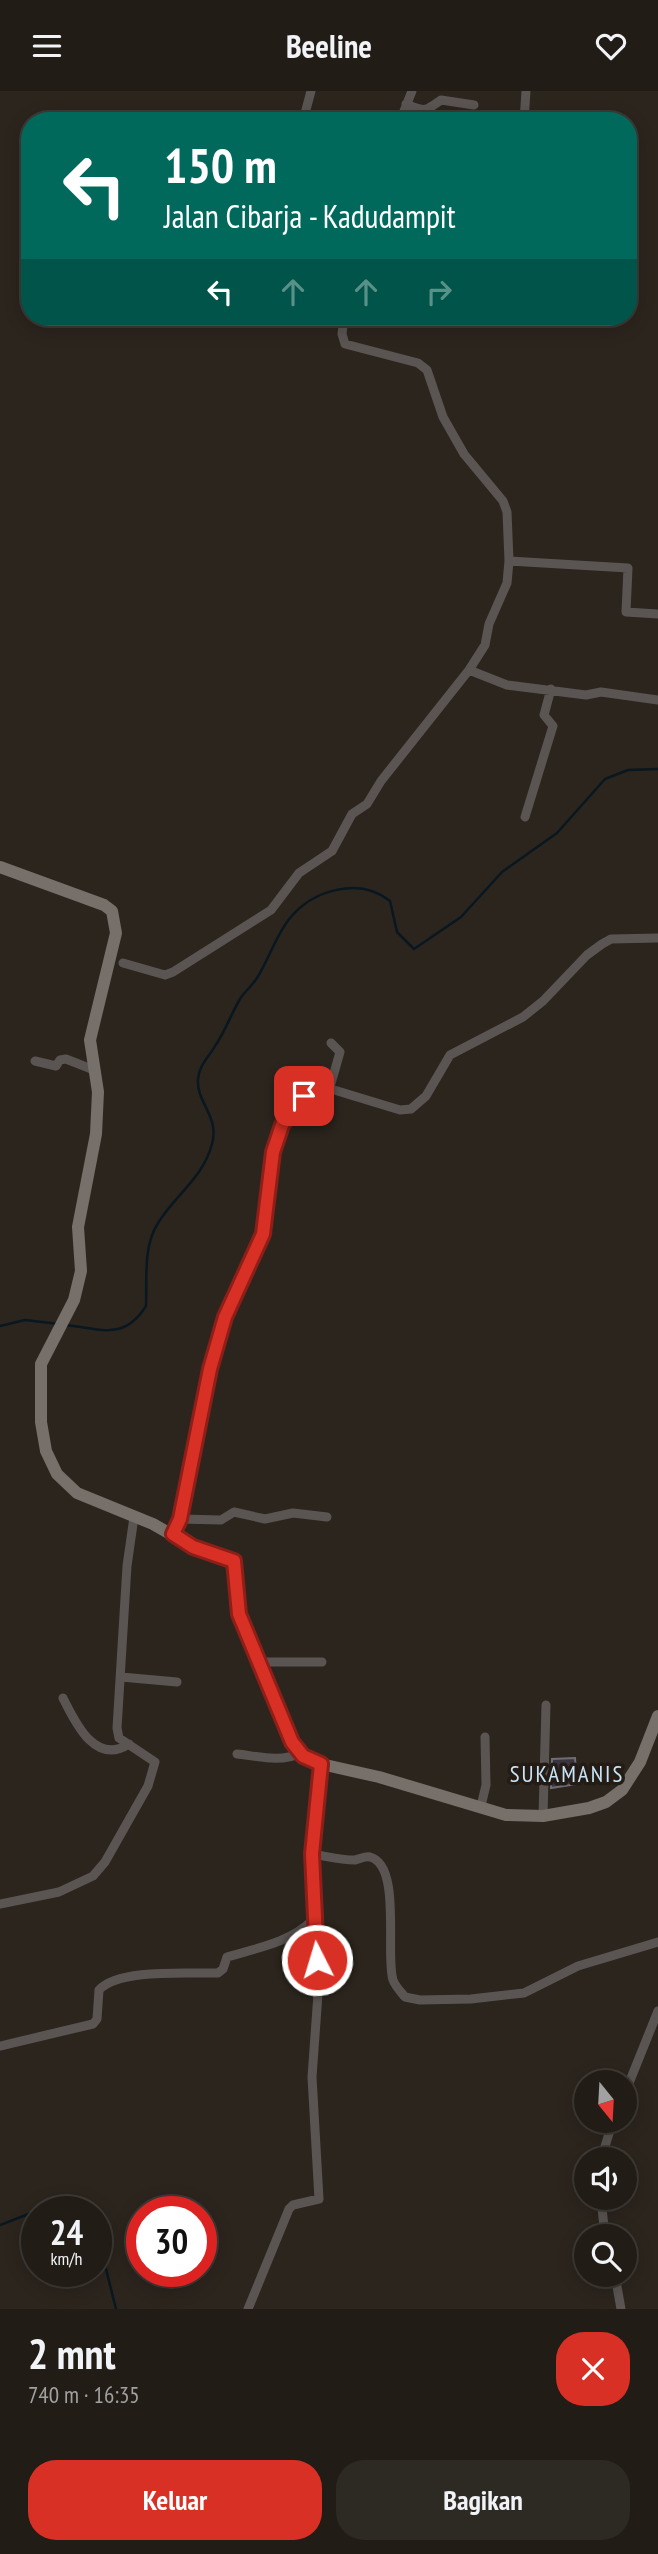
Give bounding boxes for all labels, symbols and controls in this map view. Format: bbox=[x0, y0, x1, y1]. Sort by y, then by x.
text: Beeline bbox=[286, 25, 372, 67]
icon: menu bbox=[28, 27, 66, 65]
icon: heart bbox=[592, 27, 630, 65]
text: 150 m bbox=[164, 133, 277, 197]
icon: left bbox=[49, 140, 140, 231]
text: Jalan Cibarja - Kadudampit bbox=[164, 195, 456, 237]
icon: left bbox=[201, 273, 239, 311]
icon: ahead bbox=[274, 273, 312, 311]
icon: ahead bbox=[347, 273, 385, 311]
icon: right bbox=[420, 273, 458, 311]
pin bbox=[274, 1066, 334, 1126]
icon: arrive bbox=[285, 1077, 323, 1115]
district label: SUKAMANIS bbox=[510, 1759, 624, 1788]
position arrow bbox=[280, 1923, 354, 1997]
north arrow bbox=[574, 2070, 637, 2133]
map controls bbox=[574, 2070, 637, 2287]
button: sound bbox=[574, 2147, 637, 2210]
speed limit sign: 30 bbox=[126, 2196, 217, 2287]
text: 24 bbox=[50, 2209, 83, 2255]
button: search bbox=[574, 2224, 637, 2287]
text: km/h bbox=[51, 2247, 82, 2270]
text: 2 mnt bbox=[28, 2326, 116, 2381]
button: close bbox=[556, 2332, 630, 2406]
text: 740 m · 16:35 bbox=[28, 2380, 140, 2409]
button: Keluar bbox=[28, 2460, 322, 2540]
button: Bagikan bbox=[336, 2460, 630, 2540]

